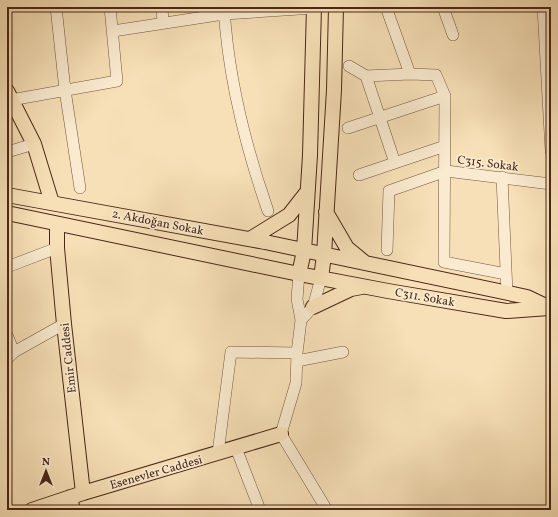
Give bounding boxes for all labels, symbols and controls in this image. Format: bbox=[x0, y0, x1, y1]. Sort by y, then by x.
street label: C315. Sokak bbox=[456, 152, 520, 176]
street label: 2. Akdoğan Sokak bbox=[111, 206, 206, 240]
street label: C311. Sokak bbox=[394, 285, 456, 311]
street label: Emir Caddesi bbox=[57, 322, 81, 394]
north arrow bbox=[26, 451, 66, 491]
street label: Esenevler Caddesi bbox=[108, 452, 205, 494]
text: N bbox=[42, 455, 50, 470]

